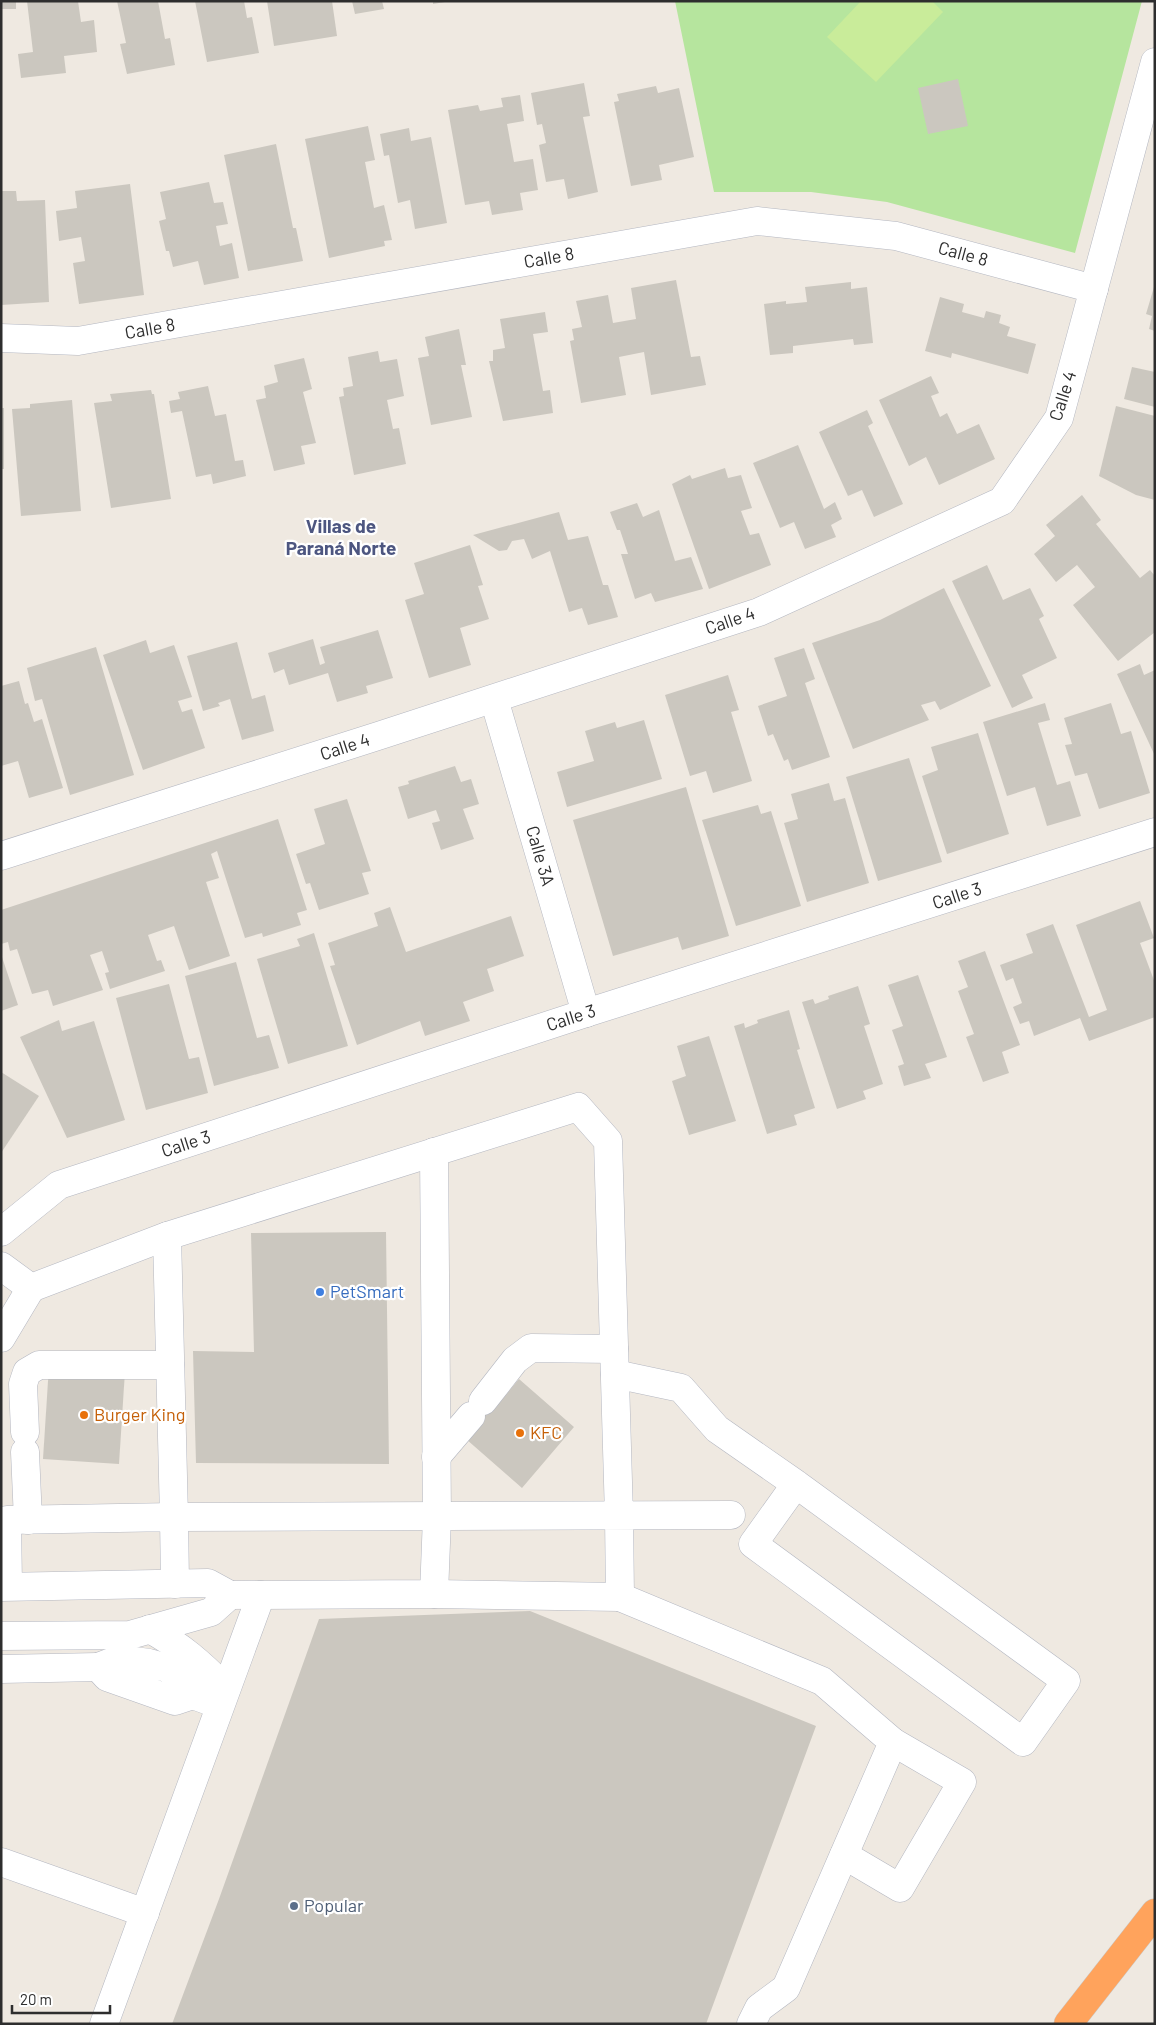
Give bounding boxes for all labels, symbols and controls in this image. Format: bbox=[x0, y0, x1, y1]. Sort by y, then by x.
street label: Calle 8 bbox=[936, 236, 991, 270]
street label: Calle 8 bbox=[522, 242, 576, 272]
street label: Calle 8 bbox=[123, 313, 177, 343]
street label: Calle 4 bbox=[1044, 368, 1080, 424]
district label: Villas de Paraná Norte bbox=[286, 514, 396, 559]
street label: Calle 4 bbox=[702, 601, 758, 639]
street label: Calle 4 bbox=[317, 728, 373, 764]
street label: Calle 3A bbox=[522, 823, 560, 888]
street label: Calle 3 bbox=[929, 877, 984, 913]
street label: Calle 3 bbox=[543, 999, 598, 1035]
street label: Calle 3 bbox=[158, 1125, 213, 1161]
place label: PetSmart bbox=[330, 1280, 404, 1302]
marker: PetSmart bbox=[314, 1286, 326, 1298]
place label: Burger King bbox=[94, 1403, 185, 1425]
marker: Burger King bbox=[78, 1409, 90, 1421]
place label: KFC bbox=[530, 1421, 562, 1443]
marker: KFC bbox=[514, 1427, 526, 1439]
place label: Popular bbox=[304, 1894, 364, 1916]
marker: Popular bbox=[288, 1900, 300, 1912]
scale bar bbox=[12, 1982, 110, 2014]
text: 20 m bbox=[20, 1990, 52, 2008]

